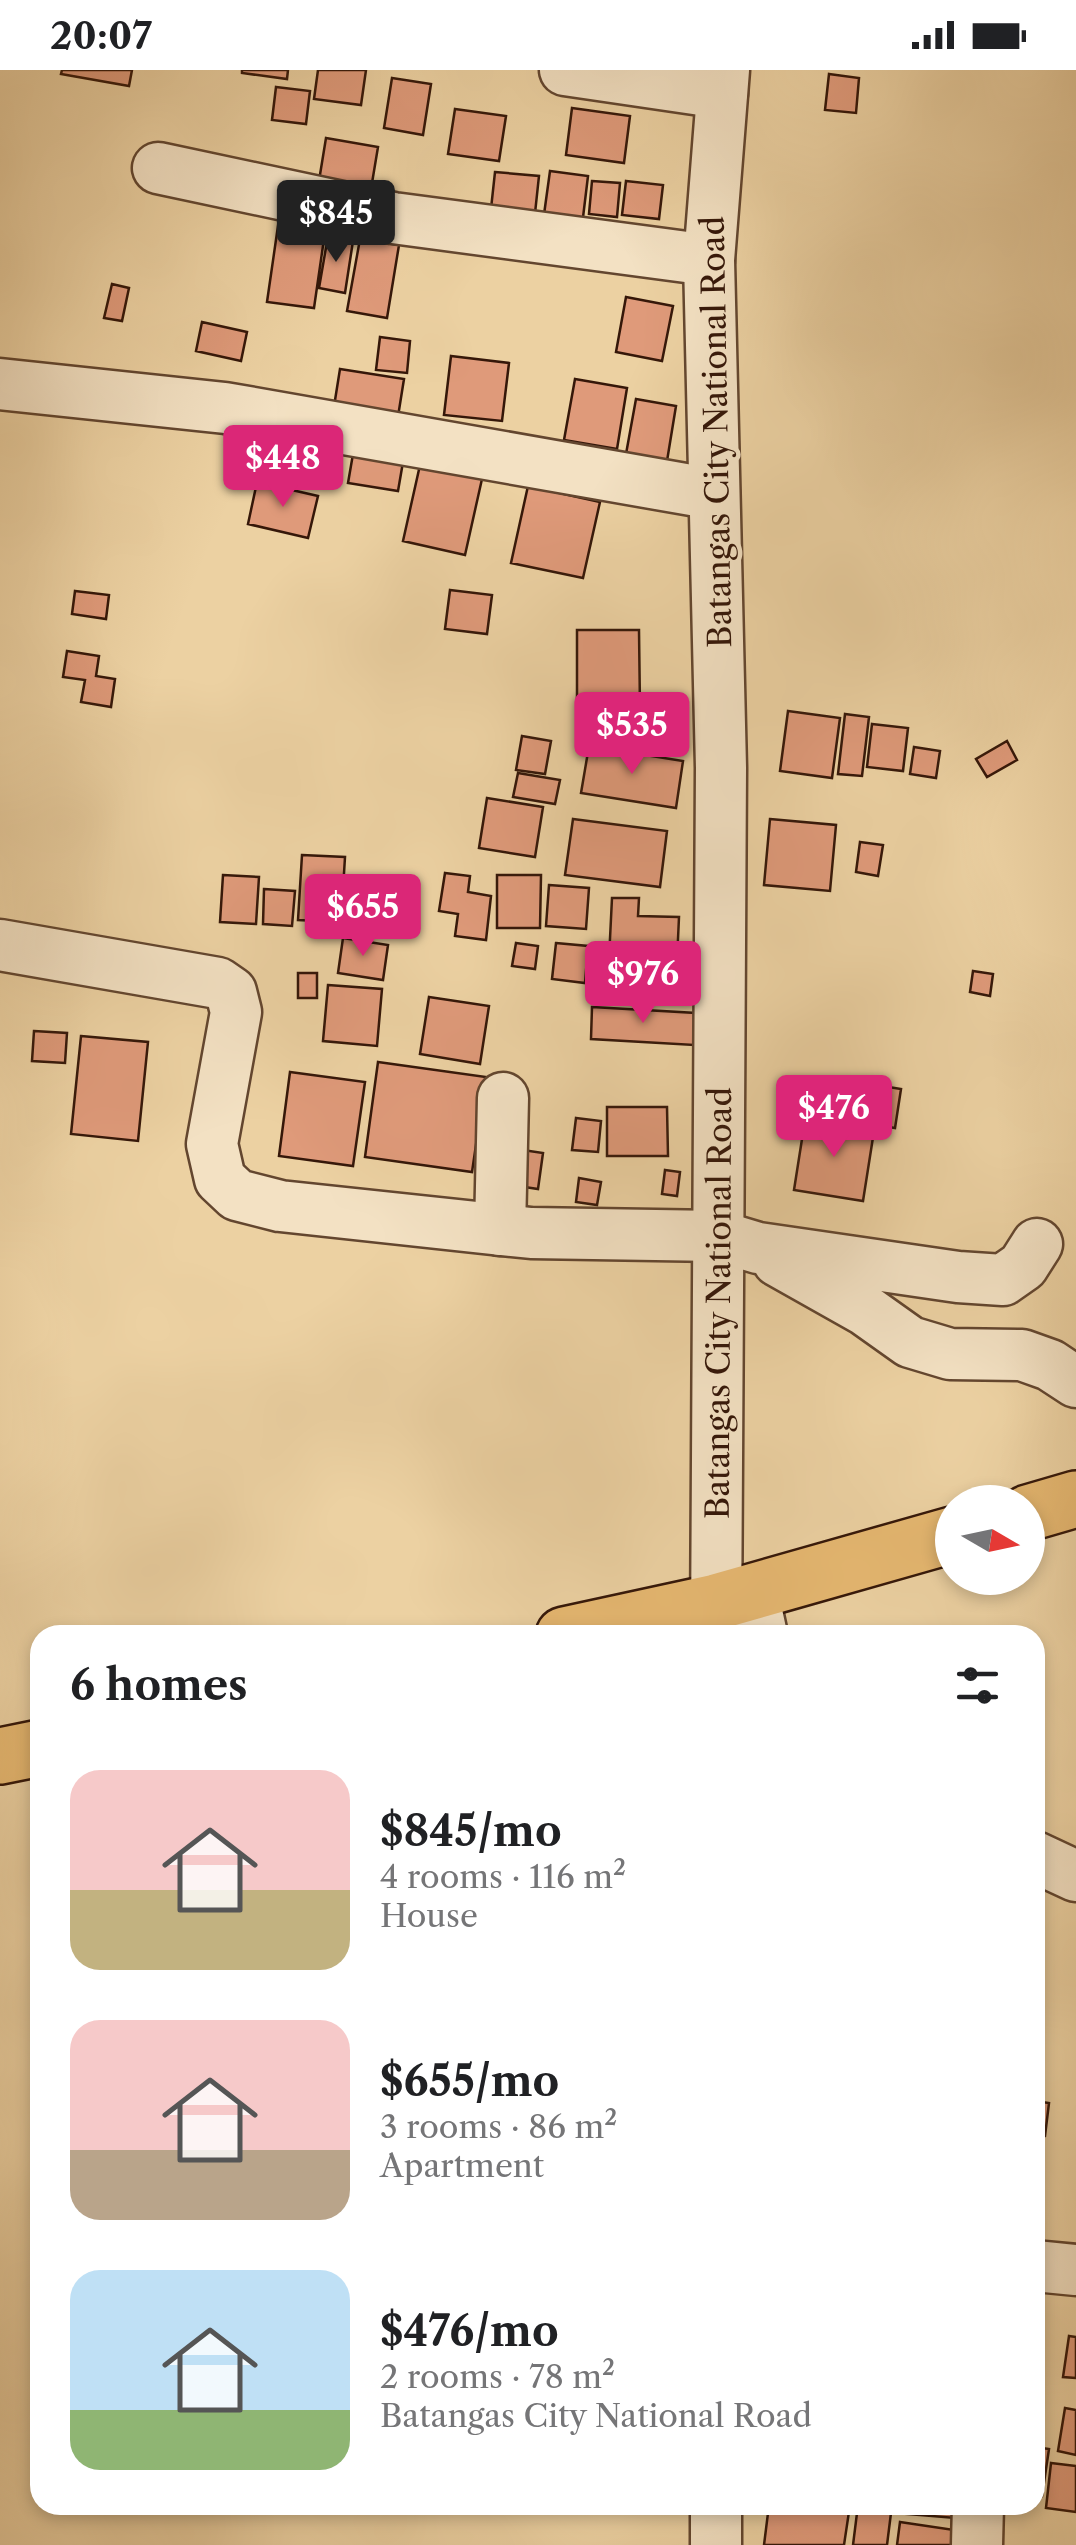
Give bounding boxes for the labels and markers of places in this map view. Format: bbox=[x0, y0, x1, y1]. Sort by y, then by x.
pin: $845 bbox=[277, 180, 395, 265]
pin: $448 bbox=[224, 425, 342, 510]
pin: $535 bbox=[573, 692, 691, 777]
pin: $655 bbox=[304, 874, 422, 959]
pin: $976 bbox=[584, 941, 702, 1026]
pin: $476 bbox=[775, 1075, 893, 1160]

